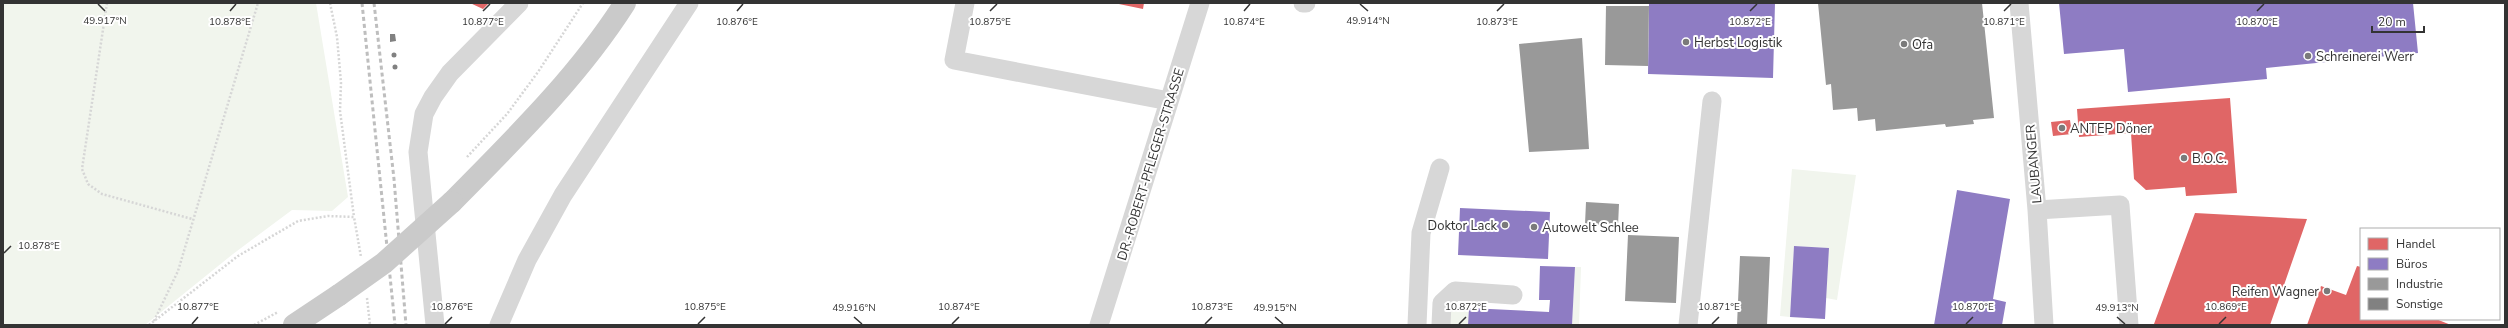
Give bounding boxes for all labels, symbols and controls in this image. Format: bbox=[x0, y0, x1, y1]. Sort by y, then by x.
scale bar bbox=[2372, 8, 2424, 34]
text: 49.917°N bbox=[83, 14, 127, 28]
text: 49.914°N bbox=[1346, 14, 1390, 28]
text: 20 m bbox=[2378, 14, 2406, 30]
text: 10.878°E bbox=[209, 15, 251, 29]
text: 10.877°E bbox=[462, 15, 504, 29]
text: 10.876°E bbox=[716, 15, 758, 29]
text: 10.875°E bbox=[969, 15, 1011, 29]
text: 10.874°E bbox=[1223, 15, 1265, 29]
text: 10.873°E bbox=[1476, 15, 1518, 29]
text: 10.872°E bbox=[1729, 15, 1771, 29]
text: 10.871°E bbox=[1983, 15, 2025, 29]
text: 10.870°E bbox=[2236, 15, 2278, 29]
place label: Herbst Logistik bbox=[1694, 34, 1783, 52]
place label: Ofa bbox=[1912, 36, 1933, 54]
marker: Herbst Logistik bbox=[1681, 37, 1691, 47]
marker: Ofa bbox=[1899, 39, 1909, 49]
place label: Schreinerei Werr bbox=[2316, 48, 2414, 66]
marker: Schreinerei Werr bbox=[2303, 51, 2313, 61]
street label: DR.-ROBERT-PFLEGER-STRASSE bbox=[1113, 66, 1189, 263]
place label: ANTEP Döner bbox=[2070, 120, 2152, 138]
street label: LAUBANGER bbox=[2022, 123, 2046, 204]
marker: ANTEP Döner bbox=[2057, 123, 2067, 133]
place label: B.O.C. bbox=[2192, 150, 2227, 168]
marker: B.O.C. bbox=[2179, 153, 2189, 163]
place label: Doktor Lack bbox=[1428, 217, 1497, 235]
place label: Autowelt Schlee bbox=[1542, 219, 1639, 237]
marker: Doktor Lack bbox=[1500, 220, 1510, 230]
marker: Autowelt Schlee bbox=[1529, 222, 1539, 232]
legend bbox=[2360, 228, 2500, 320]
text: Handel bbox=[2396, 236, 2436, 252]
text: 10.878°E bbox=[18, 239, 60, 253]
text: Büros bbox=[2396, 256, 2428, 272]
text: Industrie bbox=[2396, 276, 2443, 292]
place label: Reifen Wagner bbox=[2232, 283, 2319, 301]
marker: Reifen Wagner bbox=[2322, 286, 2332, 296]
text: Sonstige bbox=[2396, 296, 2443, 312]
text: 10.877°E bbox=[177, 300, 219, 314]
text: 10.876°E bbox=[431, 300, 473, 314]
text: 10.875°E bbox=[684, 300, 726, 314]
text: 10.874°E bbox=[938, 300, 980, 314]
text: 10.873°E bbox=[1191, 300, 1233, 314]
text: 10.872°E bbox=[1445, 300, 1487, 314]
text: 10.871°E bbox=[1698, 300, 1740, 314]
text: 10.870°E bbox=[1952, 300, 1994, 314]
text: 10.869°E bbox=[2205, 300, 2247, 314]
text: 49.916°N bbox=[832, 301, 876, 315]
text: 49.915°N bbox=[1253, 301, 1297, 315]
text: 49.913°N bbox=[2095, 301, 2139, 315]

